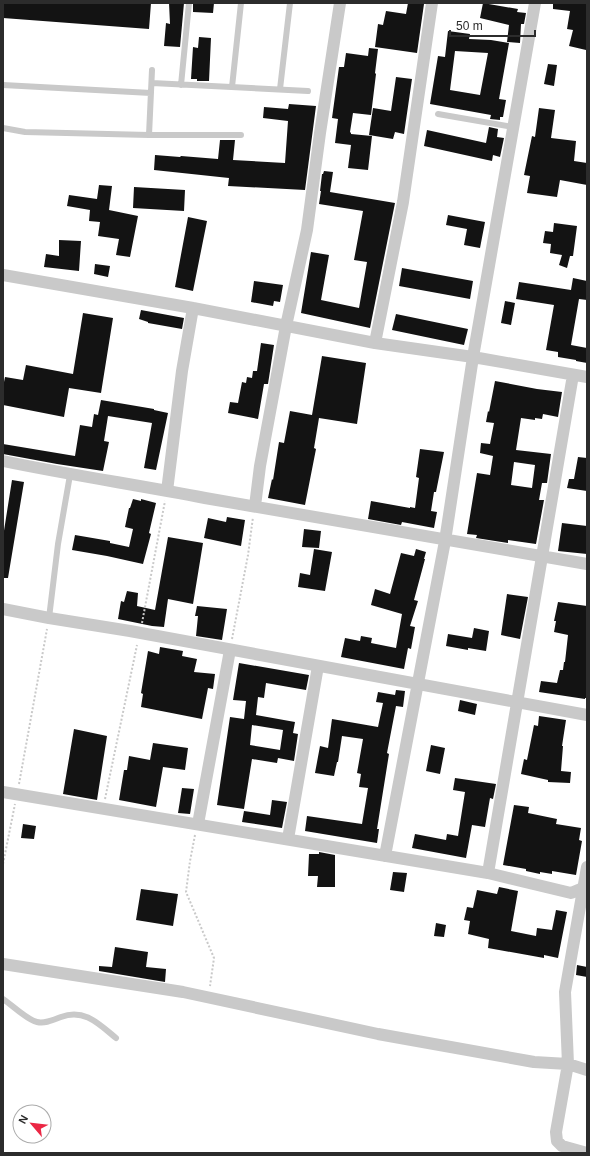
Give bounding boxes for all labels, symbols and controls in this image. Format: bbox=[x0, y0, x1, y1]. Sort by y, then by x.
scale bar bbox=[450, 12, 535, 38]
text: 50 m bbox=[456, 19, 483, 33]
north arrow bbox=[12, 1104, 52, 1144]
text: N bbox=[16, 1113, 30, 1126]

